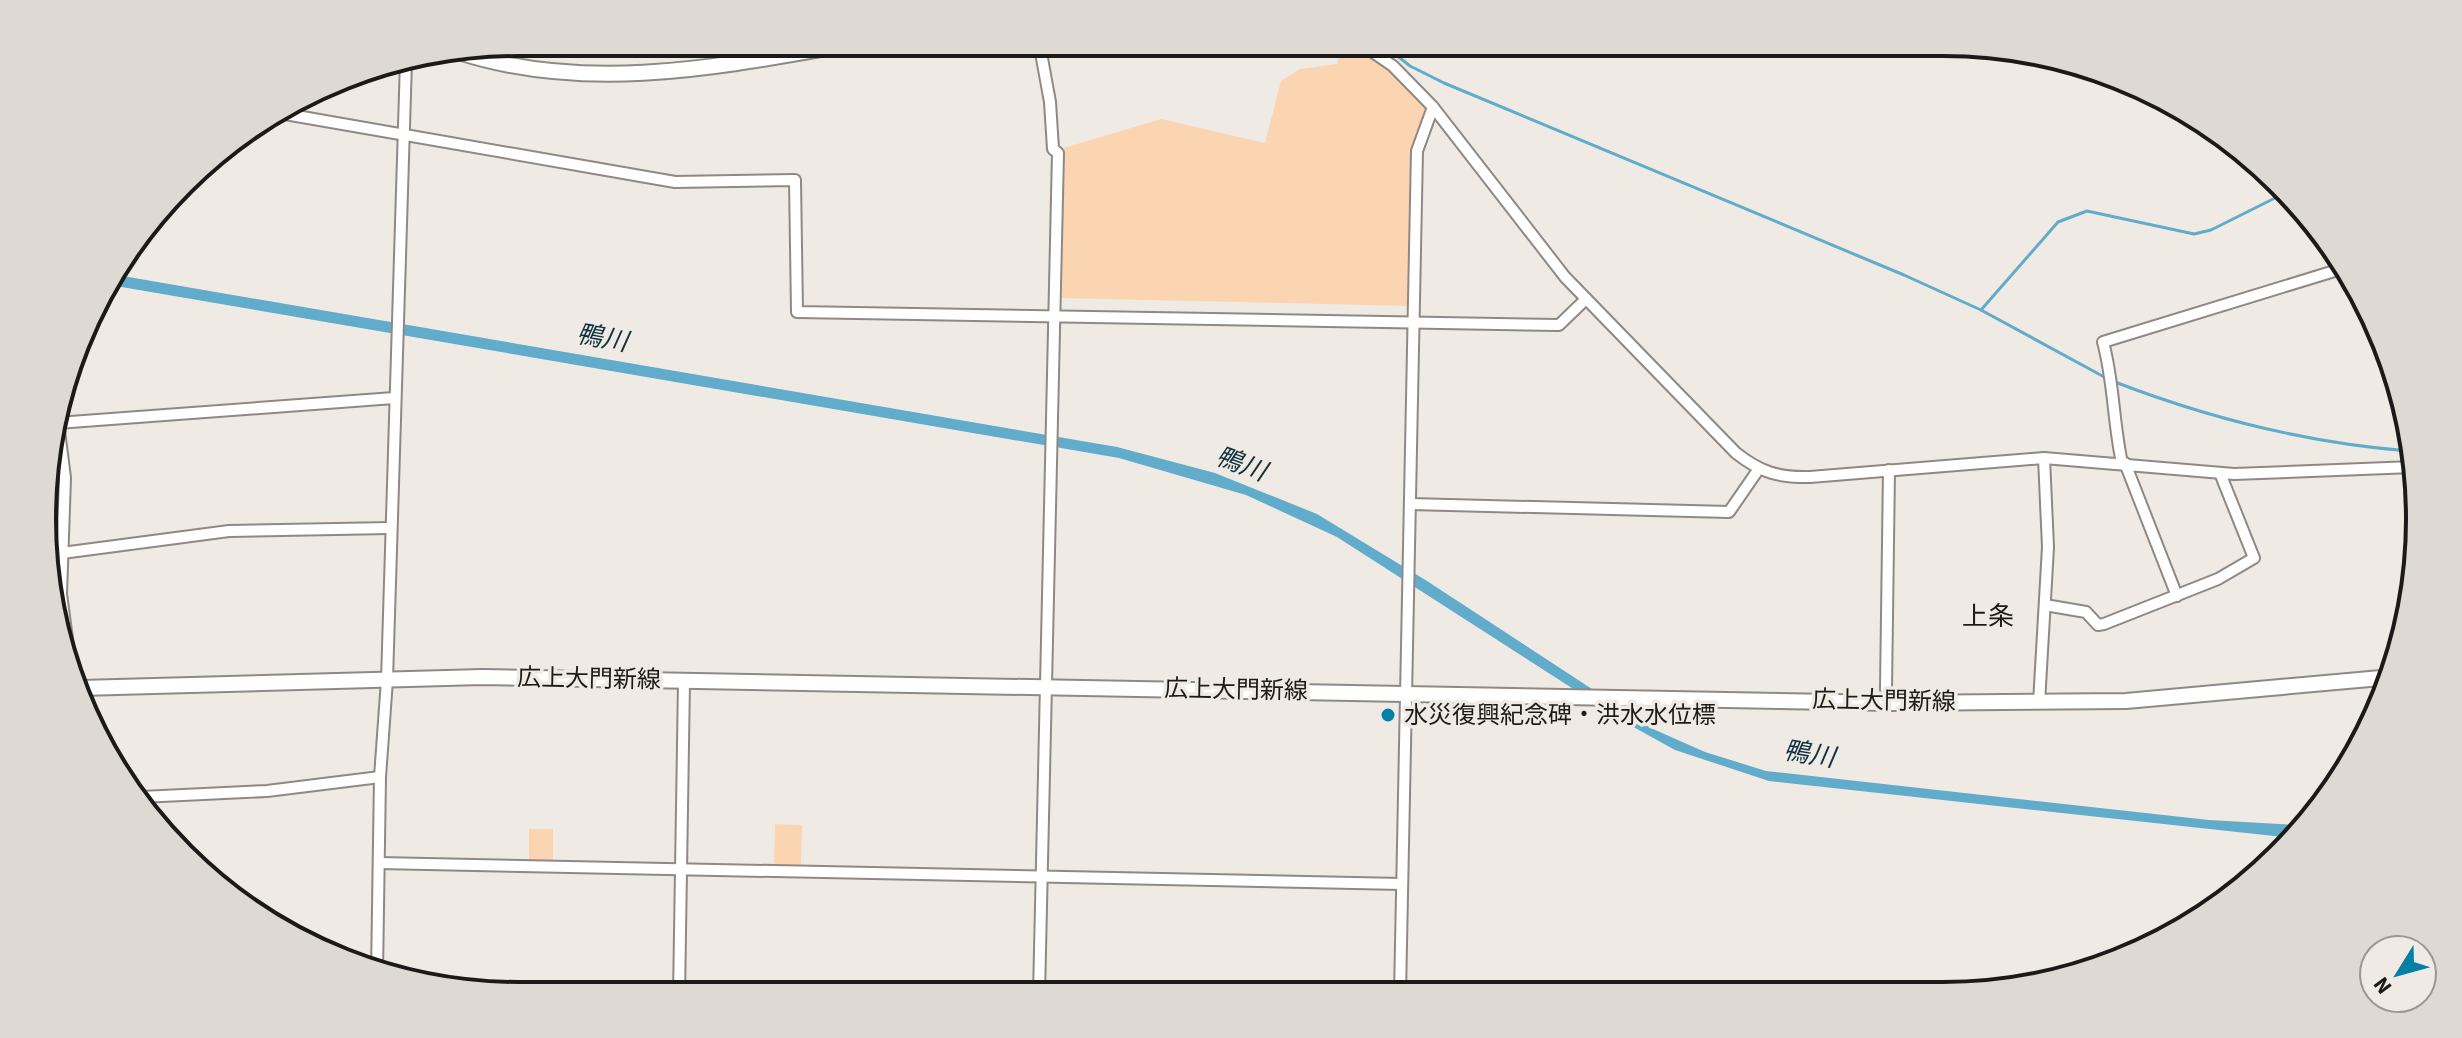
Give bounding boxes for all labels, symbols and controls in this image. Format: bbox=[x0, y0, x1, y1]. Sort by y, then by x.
water label: 鴨川 bbox=[573, 315, 634, 361]
water label: 鴨川 bbox=[1210, 438, 1275, 491]
district label: 上条 bbox=[1962, 598, 2014, 635]
street label: 広上大門新線 bbox=[517, 660, 661, 698]
street label: 広上大門新線 bbox=[1164, 671, 1308, 709]
street label: 広上大門新線 bbox=[1812, 682, 1956, 720]
place label: 水災復興紀念碑・洪水水位標 bbox=[1404, 698, 1716, 733]
marker: 水災復興紀念碑・洪水水位標 bbox=[1379, 706, 1397, 724]
water label: 鴨川 bbox=[1780, 732, 1841, 777]
north arrow bbox=[2358, 934, 2438, 1014]
text: N bbox=[2366, 970, 2400, 1001]

